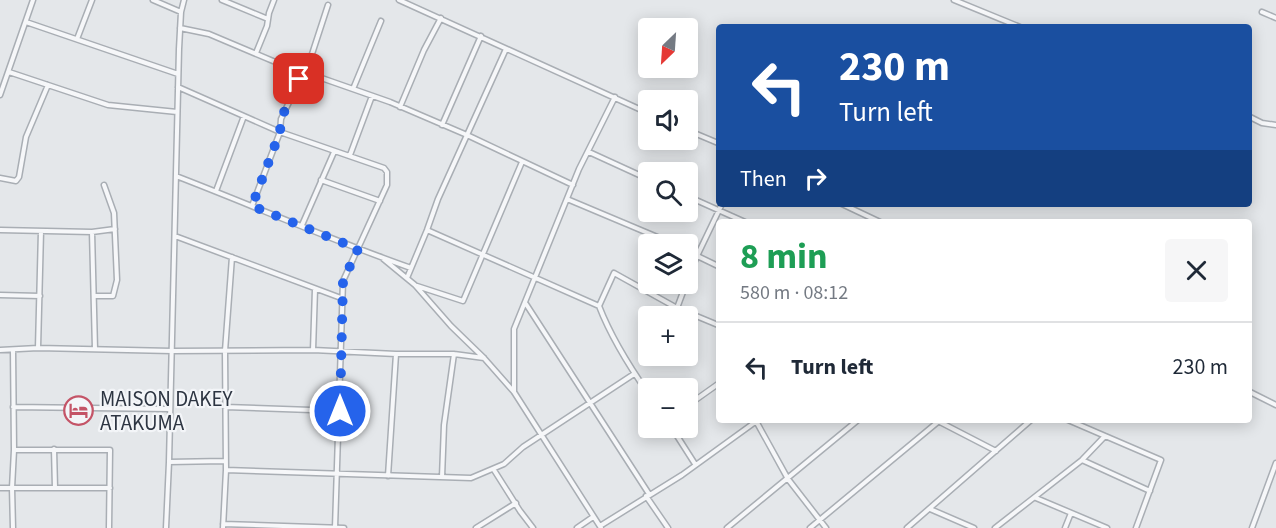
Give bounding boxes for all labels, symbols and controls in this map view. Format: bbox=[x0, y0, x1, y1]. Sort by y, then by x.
north arrow bbox=[638, 18, 698, 78]
map controls bbox=[638, 18, 698, 438]
text: 230 m bbox=[839, 37, 950, 97]
icon: left bbox=[740, 48, 818, 126]
pin bbox=[273, 53, 324, 104]
icon: arrive bbox=[282, 62, 315, 95]
button: sound bbox=[638, 90, 698, 150]
text: Turn left bbox=[839, 93, 933, 132]
button: search bbox=[638, 162, 698, 222]
icon: right bbox=[799, 162, 832, 195]
text: Then bbox=[740, 163, 787, 195]
text: 8 min bbox=[740, 231, 828, 282]
button: layers bbox=[638, 234, 698, 294]
button: close bbox=[1165, 239, 1228, 302]
text: 580 m · 08:12 bbox=[740, 279, 848, 307]
button: + bbox=[638, 306, 698, 366]
icon: left bbox=[740, 351, 773, 384]
text: Turn left bbox=[791, 351, 873, 383]
text: 230 m bbox=[1173, 351, 1228, 383]
button: − bbox=[638, 378, 698, 438]
position arrow bbox=[308, 379, 372, 443]
place label: MAISON DAKEY ATAKUMA bbox=[100, 384, 233, 438]
hotel icon: MAISON DAKEY ATAKUMA bbox=[63, 395, 95, 427]

